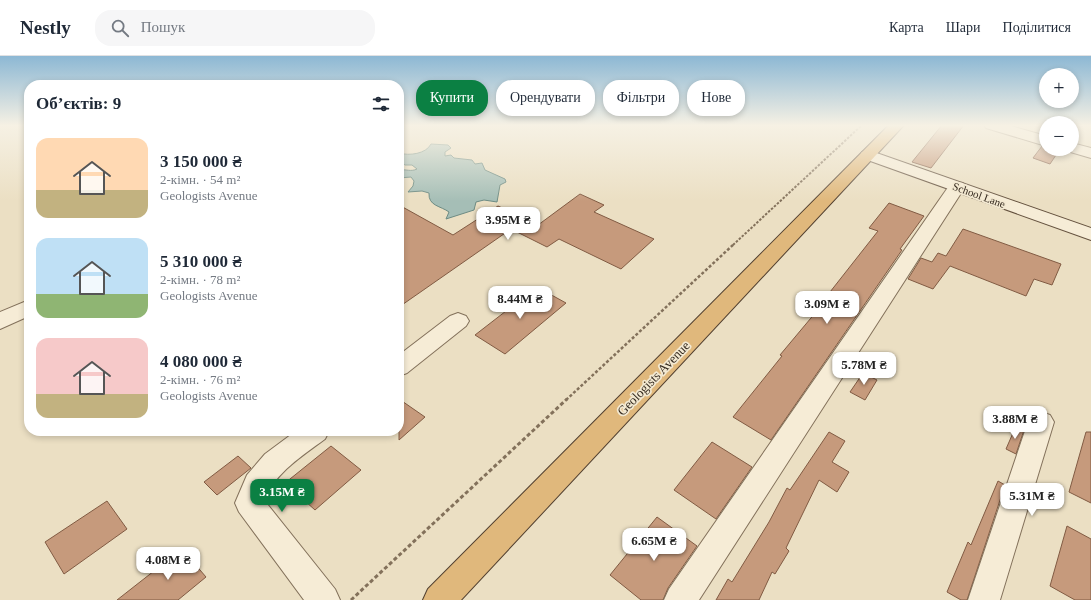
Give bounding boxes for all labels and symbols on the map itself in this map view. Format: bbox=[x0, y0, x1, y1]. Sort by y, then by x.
street label: School Lane bbox=[951, 180, 1007, 210]
pin: 3.95M ₴ bbox=[471, 207, 545, 241]
pin: 8.44M ₴ bbox=[483, 286, 557, 320]
pin: 3.09M ₴ bbox=[790, 291, 864, 325]
street label: Geologists Avenue bbox=[614, 338, 693, 419]
pin: 5.78M ₴ bbox=[827, 352, 901, 386]
pin: 3.88M ₴ bbox=[978, 406, 1052, 440]
pin: 3.15M ₴ bbox=[245, 479, 319, 513]
pin: 5.31M ₴ bbox=[995, 483, 1069, 517]
pin: 6.65M ₴ bbox=[617, 528, 691, 562]
pin: 4.08M ₴ bbox=[131, 547, 205, 581]

